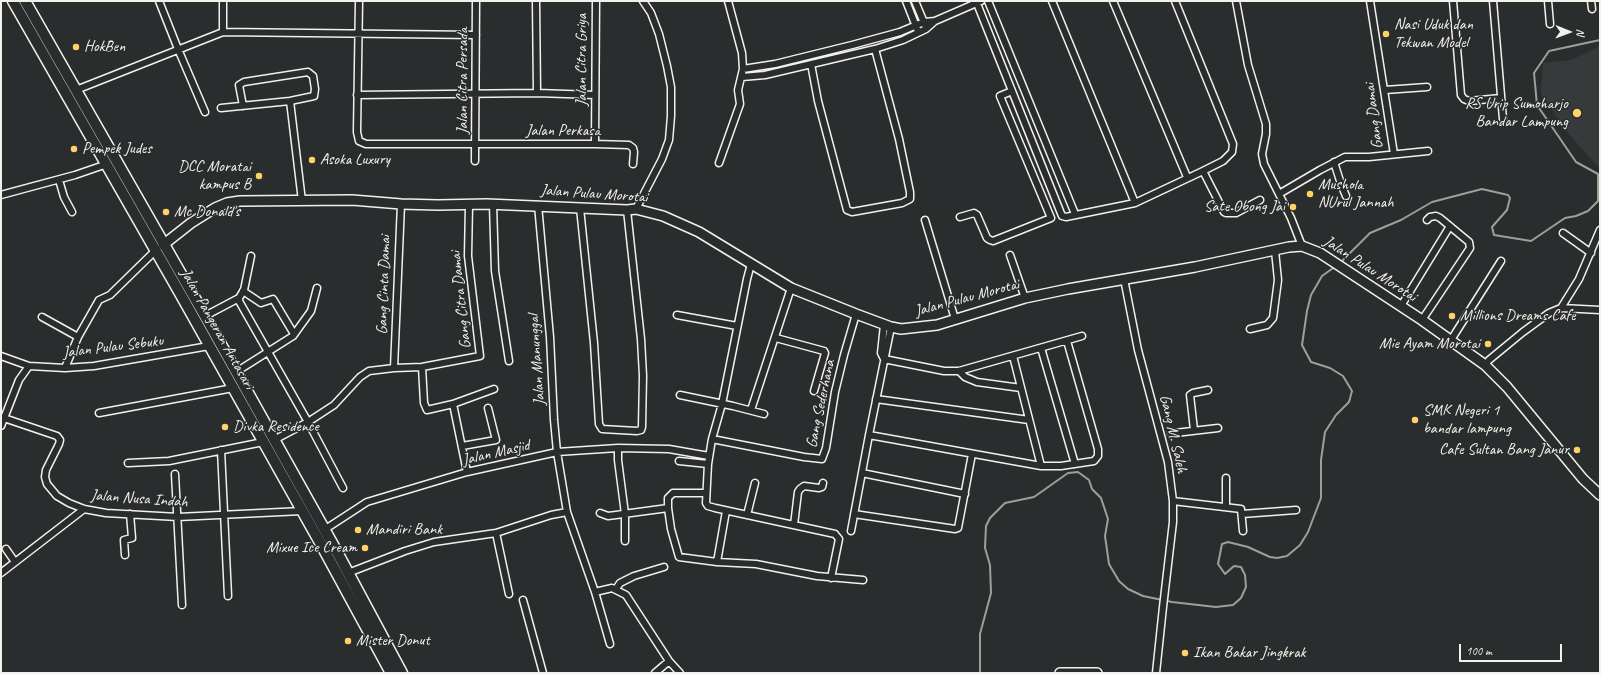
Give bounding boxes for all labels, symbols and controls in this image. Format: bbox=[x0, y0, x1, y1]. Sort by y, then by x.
north arrow bbox=[1549, 12, 1589, 52]
street label: Jalan Citra Griya bbox=[572, 14, 592, 106]
place label: Nasi Uduk dan Tekwan Model bbox=[1394, 15, 1473, 53]
street label: Jalan Citra Persada bbox=[453, 28, 473, 134]
marker: Nasi Uduk dan Tekwan Model bbox=[1381, 29, 1391, 39]
text: N bbox=[1574, 29, 1588, 36]
place label: HokBen bbox=[84, 37, 125, 57]
marker: HokBen bbox=[71, 42, 81, 52]
street label: Gang Damai bbox=[1360, 82, 1388, 150]
place label: RS Urip Sumoharjo Bandar Lampung bbox=[1465, 94, 1568, 132]
marker: RS Urip Sumoharjo Bandar Lampung bbox=[1571, 107, 1583, 119]
street label: Jalan Perkasa bbox=[526, 121, 600, 141]
place label: Pempek Judes bbox=[82, 139, 152, 159]
marker: Pempek Judes bbox=[69, 144, 79, 154]
place label: Asoka Luxury bbox=[320, 150, 390, 170]
marker: Asoka Luxury bbox=[307, 155, 317, 165]
place label: DCC Moratai kampus B bbox=[178, 157, 251, 195]
marker: DCC Moratai kampus B bbox=[254, 171, 264, 181]
place label: Mushola NUrul Jannah bbox=[1318, 175, 1394, 213]
street label: Jalan Pulau Morotai bbox=[540, 181, 648, 207]
marker: Mushola NUrul Jannah bbox=[1305, 189, 1315, 199]
place label: Sate Obong Jai bbox=[1204, 197, 1285, 217]
place label: Mc Donald's bbox=[174, 202, 240, 222]
marker: Sate Obong Jai bbox=[1288, 202, 1298, 212]
marker: Mc Donald's bbox=[161, 207, 171, 217]
street label: Jalan Pulau Morotai bbox=[1320, 232, 1420, 306]
street label: Gang Cinta Damai bbox=[373, 235, 395, 335]
street label: Gang Citra Damai bbox=[446, 250, 476, 350]
street label: Jalan Pangeran Antasari bbox=[176, 265, 258, 393]
street label: Jalan Pulau Morotai bbox=[913, 275, 1021, 321]
place label: Millions Dreams Cafe bbox=[1460, 306, 1576, 326]
marker: Millions Dreams Cafe bbox=[1447, 311, 1457, 321]
street label: Jalan Manunggal bbox=[524, 314, 550, 406]
street label: Jalan Pulau Sebuku bbox=[62, 331, 164, 363]
place label: Mie Ayam Morotai bbox=[1379, 334, 1480, 354]
marker: Mie Ayam Morotai bbox=[1483, 339, 1493, 349]
street label: Gang Sederhana bbox=[802, 358, 840, 450]
street label: Gang M. Saleh bbox=[1155, 393, 1191, 475]
place label: SMK Negeri 1 bandar lampung bbox=[1423, 401, 1511, 439]
marker: SMK Negeri 1 bandar lampung bbox=[1410, 415, 1420, 425]
place label: Divka Residence bbox=[233, 417, 319, 437]
marker: Divka Residence bbox=[220, 422, 230, 432]
street label: Jalan Masjid bbox=[461, 436, 531, 470]
place label: Cafe Sultan Bang Janur bbox=[1439, 440, 1569, 460]
marker: Cafe Sultan Bang Janur bbox=[1572, 445, 1582, 455]
street label: Jalan Nusa Indah bbox=[90, 486, 188, 512]
place label: Mandiri Bank bbox=[366, 520, 442, 540]
marker: Mandiri Bank bbox=[353, 525, 363, 535]
place label: Mixue Ice Cream bbox=[266, 538, 357, 558]
marker: Mixue Ice Cream bbox=[360, 543, 370, 553]
place label: Mister Donut bbox=[356, 631, 430, 651]
marker: Mister Donut bbox=[343, 636, 353, 646]
scale bar bbox=[1461, 636, 1564, 662]
place label: Ikan Bakar Jingkrak bbox=[1193, 643, 1306, 663]
text: 100 m bbox=[1466, 643, 1492, 659]
marker: Ikan Bakar Jingkrak bbox=[1180, 648, 1190, 658]

